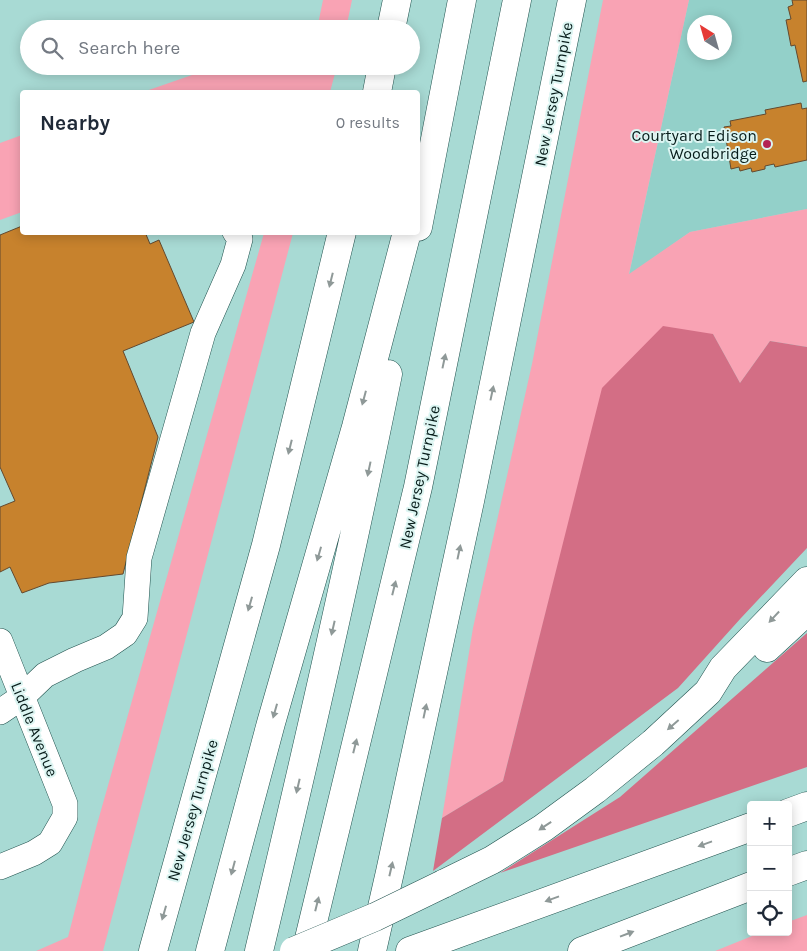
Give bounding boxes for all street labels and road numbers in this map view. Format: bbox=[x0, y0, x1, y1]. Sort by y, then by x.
street label: New Jersey Turnpike bbox=[530, 20, 577, 168]
street label: New Jersey Turnpike bbox=[395, 404, 444, 551]
street label: Liddle Avenue bbox=[7, 679, 62, 779]
street label: New Jersey Turnpike bbox=[163, 737, 222, 883]

